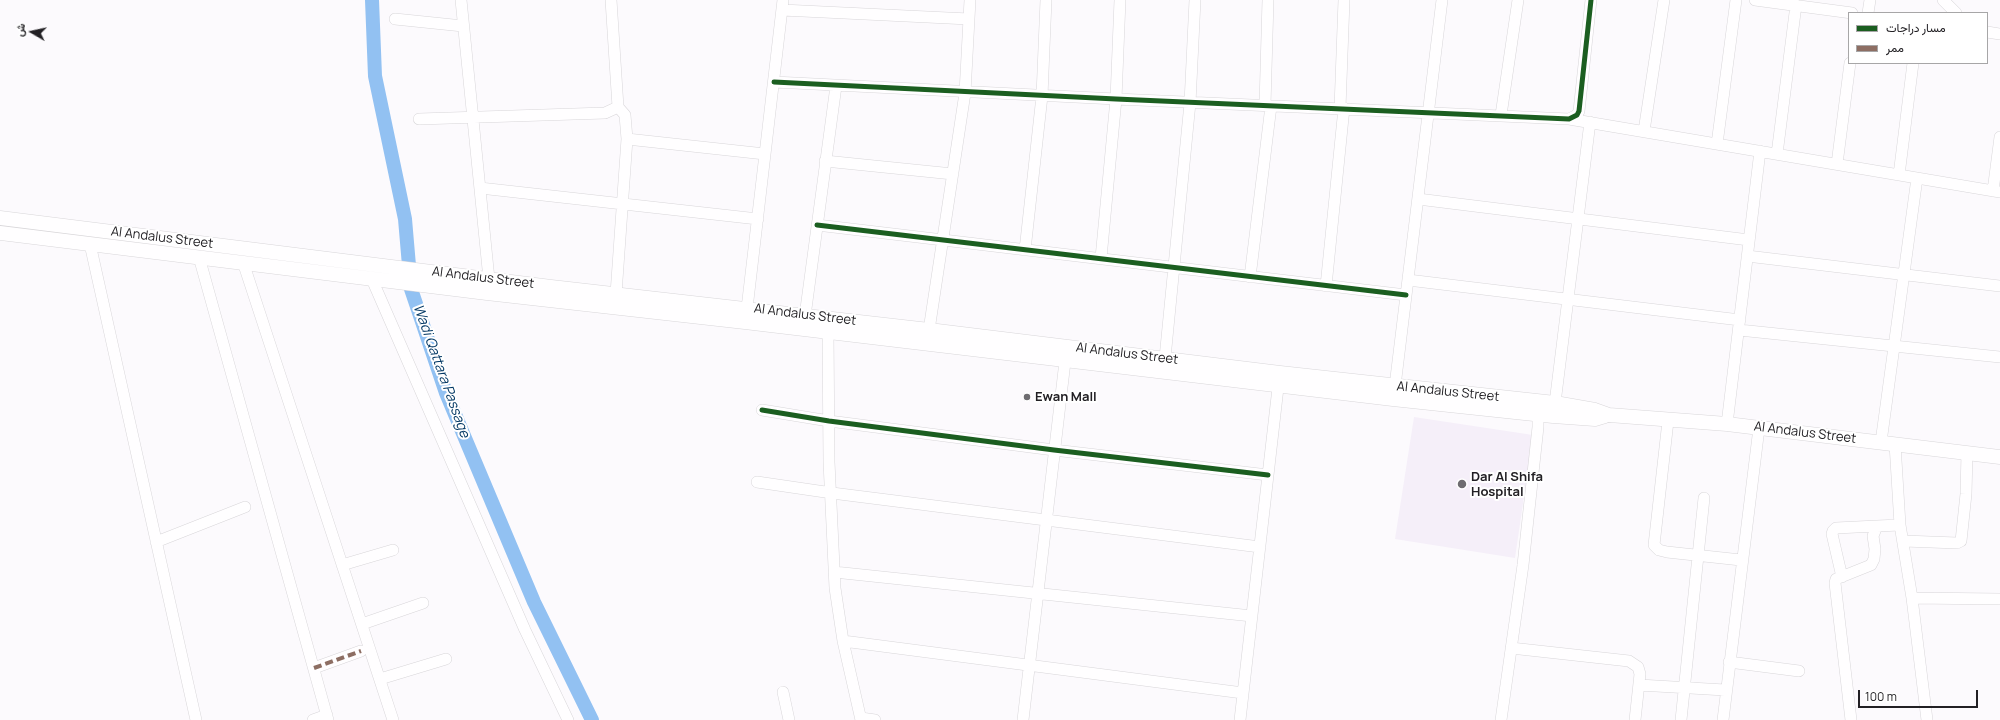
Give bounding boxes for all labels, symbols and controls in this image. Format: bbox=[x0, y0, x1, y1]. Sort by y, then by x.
north arrow bbox=[12, 12, 52, 52]
legend bbox=[1848, 12, 1988, 64]
text: مسار دراجات bbox=[1886, 19, 1946, 36]
text: ش bbox=[11, 22, 28, 38]
text: ممر bbox=[1886, 39, 1904, 56]
street label: Al Andalus Street bbox=[110, 224, 214, 252]
street label: Al Andalus Street bbox=[431, 264, 535, 292]
street label: Al Andalus Street bbox=[753, 301, 857, 329]
water label: Wadi Qattara Passage bbox=[409, 302, 473, 440]
street label: Al Andalus Street bbox=[1075, 340, 1179, 368]
street label: Al Andalus Street bbox=[1396, 379, 1500, 405]
place label: Ewan Mall bbox=[1035, 389, 1097, 405]
marker: Ewan Mall bbox=[1022, 392, 1032, 402]
street label: Al Andalus Street bbox=[1753, 419, 1857, 447]
place label: Dar Al Shifa Hospital bbox=[1471, 469, 1543, 500]
marker: Dar Al Shifa Hospital bbox=[1456, 478, 1468, 490]
scale bar bbox=[1860, 682, 1980, 708]
text: 100 m bbox=[1865, 688, 1897, 705]

